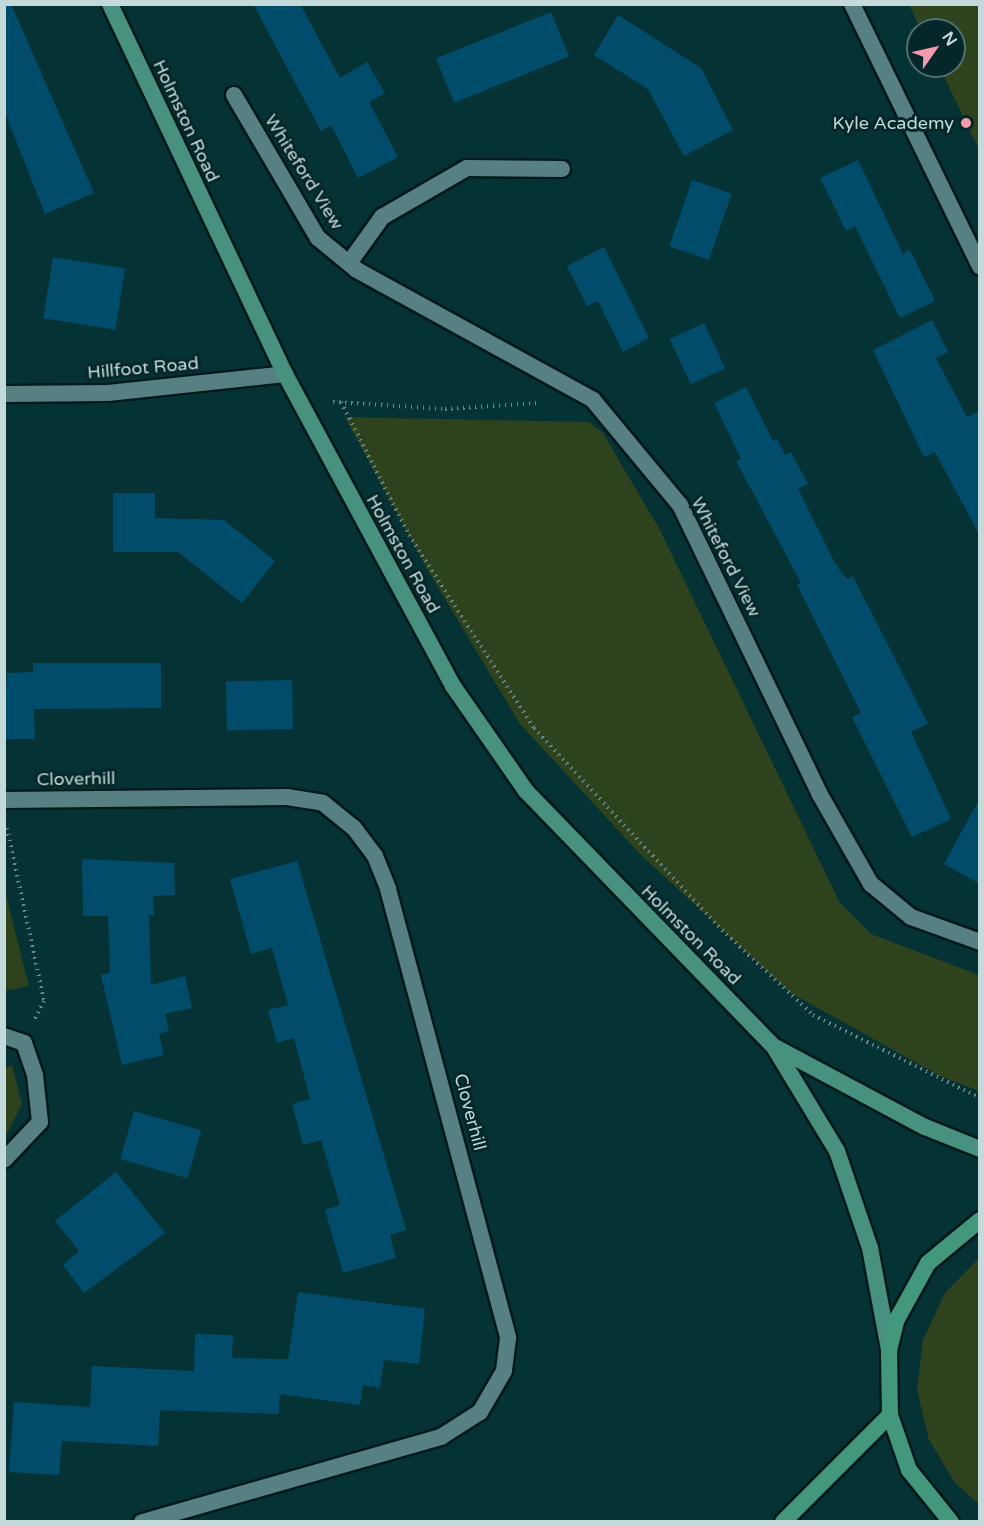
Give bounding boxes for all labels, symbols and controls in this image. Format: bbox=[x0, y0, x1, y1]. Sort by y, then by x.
north arrow bbox=[906, 18, 966, 78]
text: N bbox=[937, 28, 961, 50]
street label: Holmston Road bbox=[148, 56, 224, 186]
street label: Whiteford View bbox=[260, 110, 348, 234]
place label: Kyle Academy bbox=[832, 112, 954, 134]
marker: Kyle Academy bbox=[959, 116, 973, 130]
street label: Hillfoot Road bbox=[86, 352, 200, 384]
street label: Holmston Road bbox=[361, 491, 445, 617]
street label: Whiteford View bbox=[686, 493, 766, 621]
street label: Cloverhill bbox=[36, 768, 116, 790]
street label: Holmston Road bbox=[637, 881, 745, 989]
street label: Cloverhill bbox=[449, 1071, 491, 1153]

